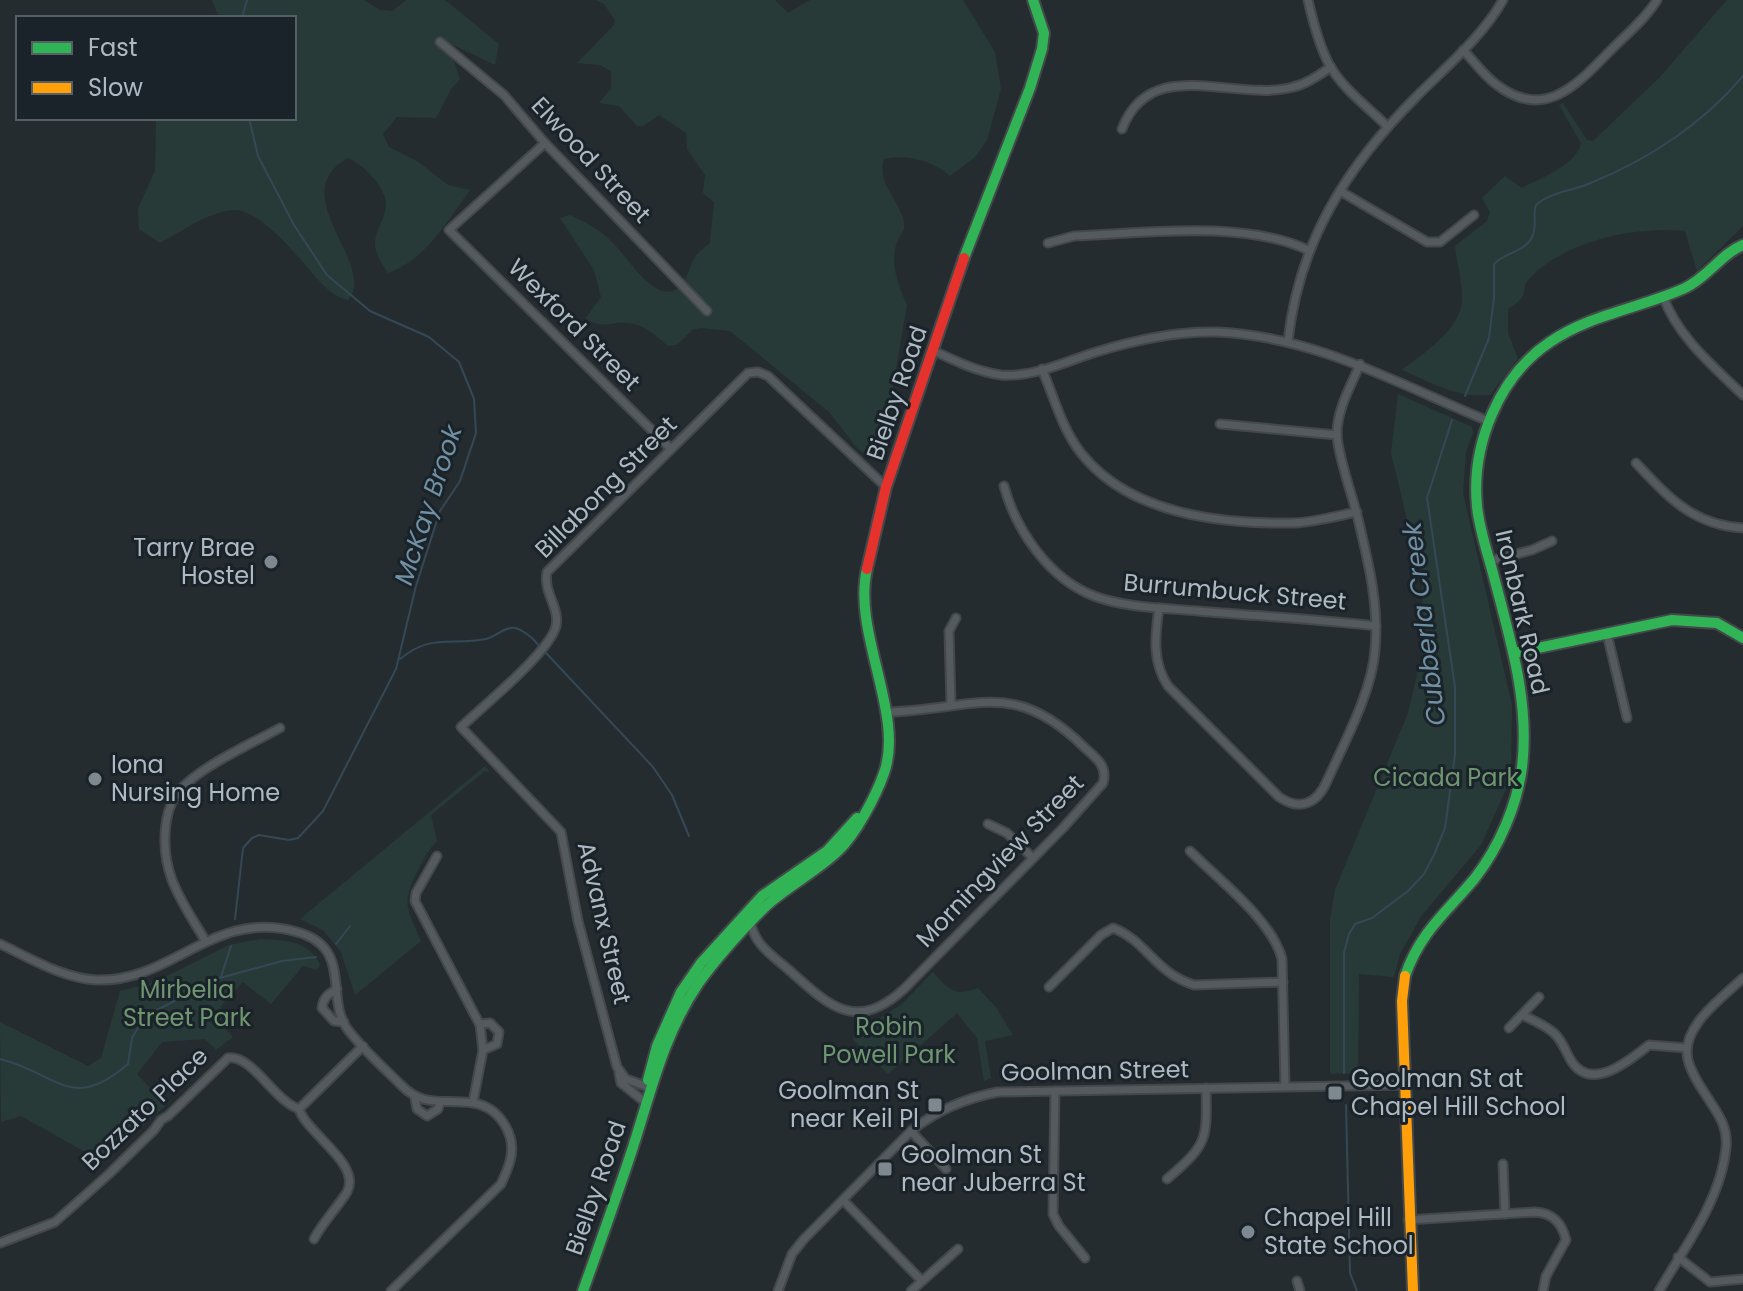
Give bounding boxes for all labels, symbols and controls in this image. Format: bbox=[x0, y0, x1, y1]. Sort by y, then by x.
legend bbox=[16, 16, 296, 120]
text: Fast bbox=[88, 31, 138, 64]
text: Slow bbox=[88, 71, 143, 104]
street label: Elwood Street bbox=[524, 89, 659, 230]
street label: Wexford Street bbox=[501, 251, 648, 398]
street label: Bielby Road bbox=[858, 321, 935, 464]
street label: Billabong Street bbox=[527, 408, 684, 565]
water label: McKay Brook bbox=[385, 419, 471, 590]
water label: Cubberla Creek bbox=[1393, 519, 1454, 728]
street label: Ironbark Road bbox=[1487, 526, 1557, 698]
place label: Tarry Brae Hostel bbox=[133, 531, 255, 592]
marker: Tarry Brae Hostel bbox=[262, 553, 280, 571]
street label: Burrumbuck Street bbox=[1122, 565, 1348, 618]
place label: Iona Nursing Home bbox=[111, 748, 280, 809]
park label: Cicada Park bbox=[1373, 761, 1519, 794]
street label: Morningview Street bbox=[908, 767, 1091, 954]
marker: Iona Nursing Home bbox=[86, 770, 104, 788]
street label: Advanx Street bbox=[570, 838, 639, 1007]
park label: Mirbelia Street Park bbox=[123, 973, 252, 1034]
park label: Robin Powell Park bbox=[822, 1010, 956, 1071]
street label: Bozzato Place bbox=[74, 1040, 215, 1178]
street label: Goolman Street bbox=[1001, 1052, 1189, 1089]
place label: Goolman St at Chapel Hill School bbox=[1351, 1062, 1566, 1123]
place label: Goolman St near Keil Pl bbox=[778, 1074, 919, 1135]
marker: Goolman St at Chapel Hill School bbox=[1326, 1084, 1344, 1102]
marker: Goolman St near Keil Pl bbox=[926, 1096, 944, 1114]
street label: Bielby Road bbox=[557, 1116, 634, 1259]
place label: Goolman St near Juberra St bbox=[901, 1138, 1085, 1199]
marker: Goolman St near Juberra St bbox=[876, 1160, 894, 1178]
place label: Chapel Hill State School bbox=[1264, 1201, 1414, 1262]
marker: Chapel Hill State School bbox=[1239, 1223, 1257, 1241]

